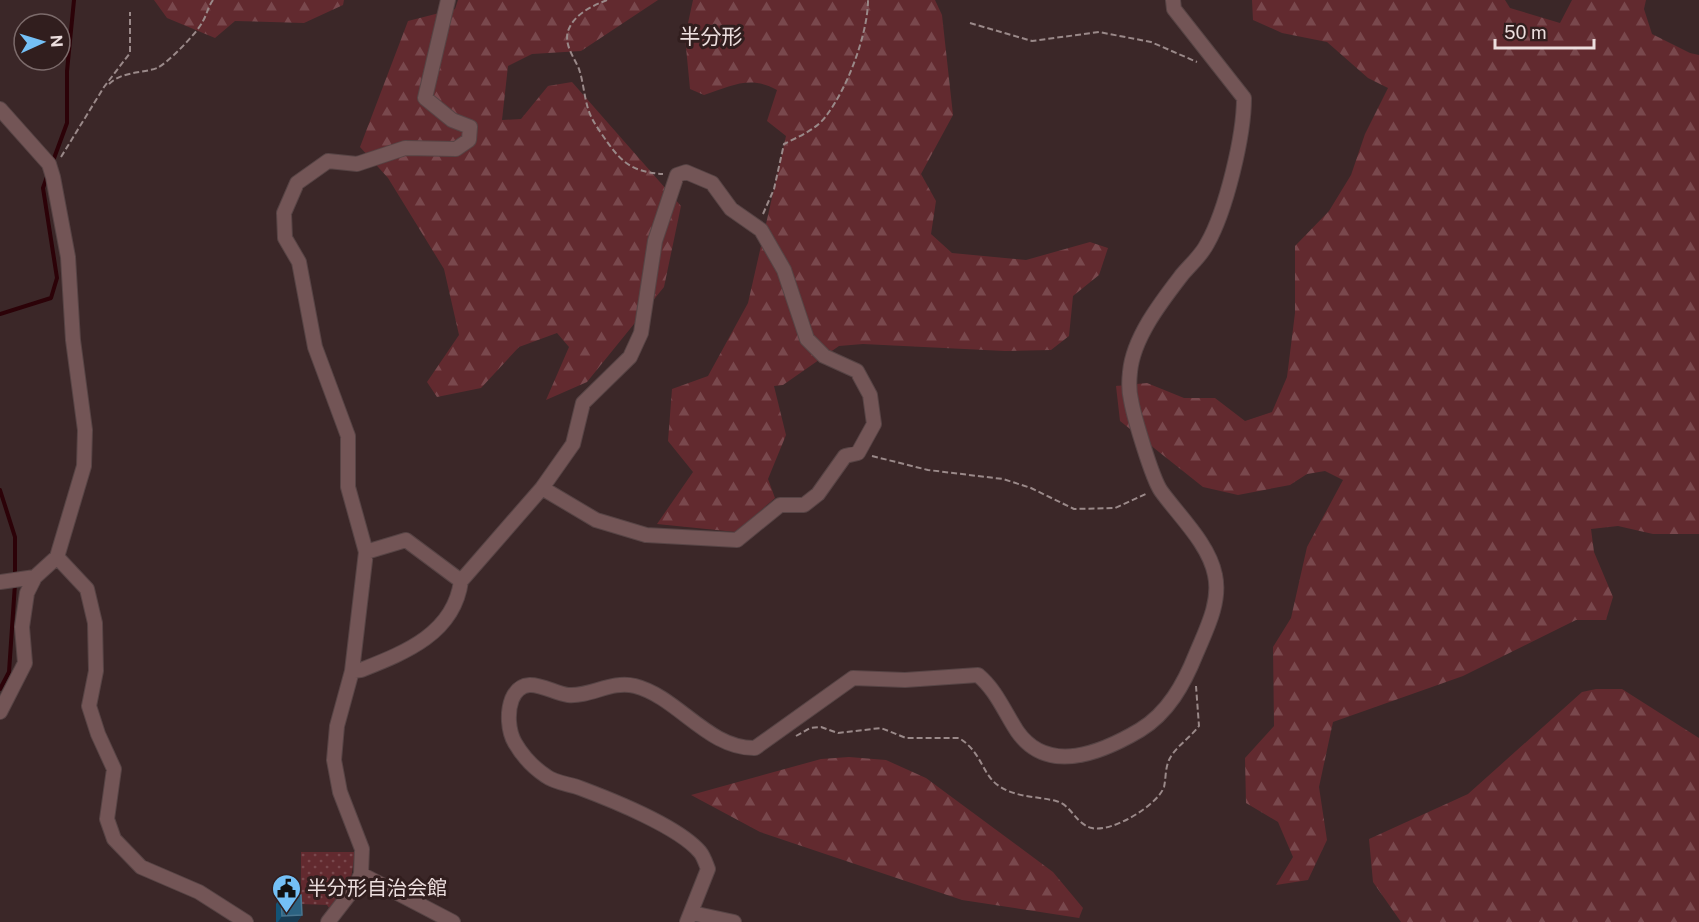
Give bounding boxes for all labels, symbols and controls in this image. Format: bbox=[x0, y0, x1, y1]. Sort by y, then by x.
north arrow bbox=[12, 12, 72, 72]
scale bar bbox=[1495, 12, 1594, 50]
text: 50 m bbox=[1504, 22, 1547, 43]
district label: 半分形 bbox=[680, 24, 743, 49]
text: N bbox=[47, 34, 66, 48]
public building icon: 半分形自治会館 bbox=[270, 872, 302, 914]
place label: 半分形自治会館 bbox=[307, 876, 447, 900]

